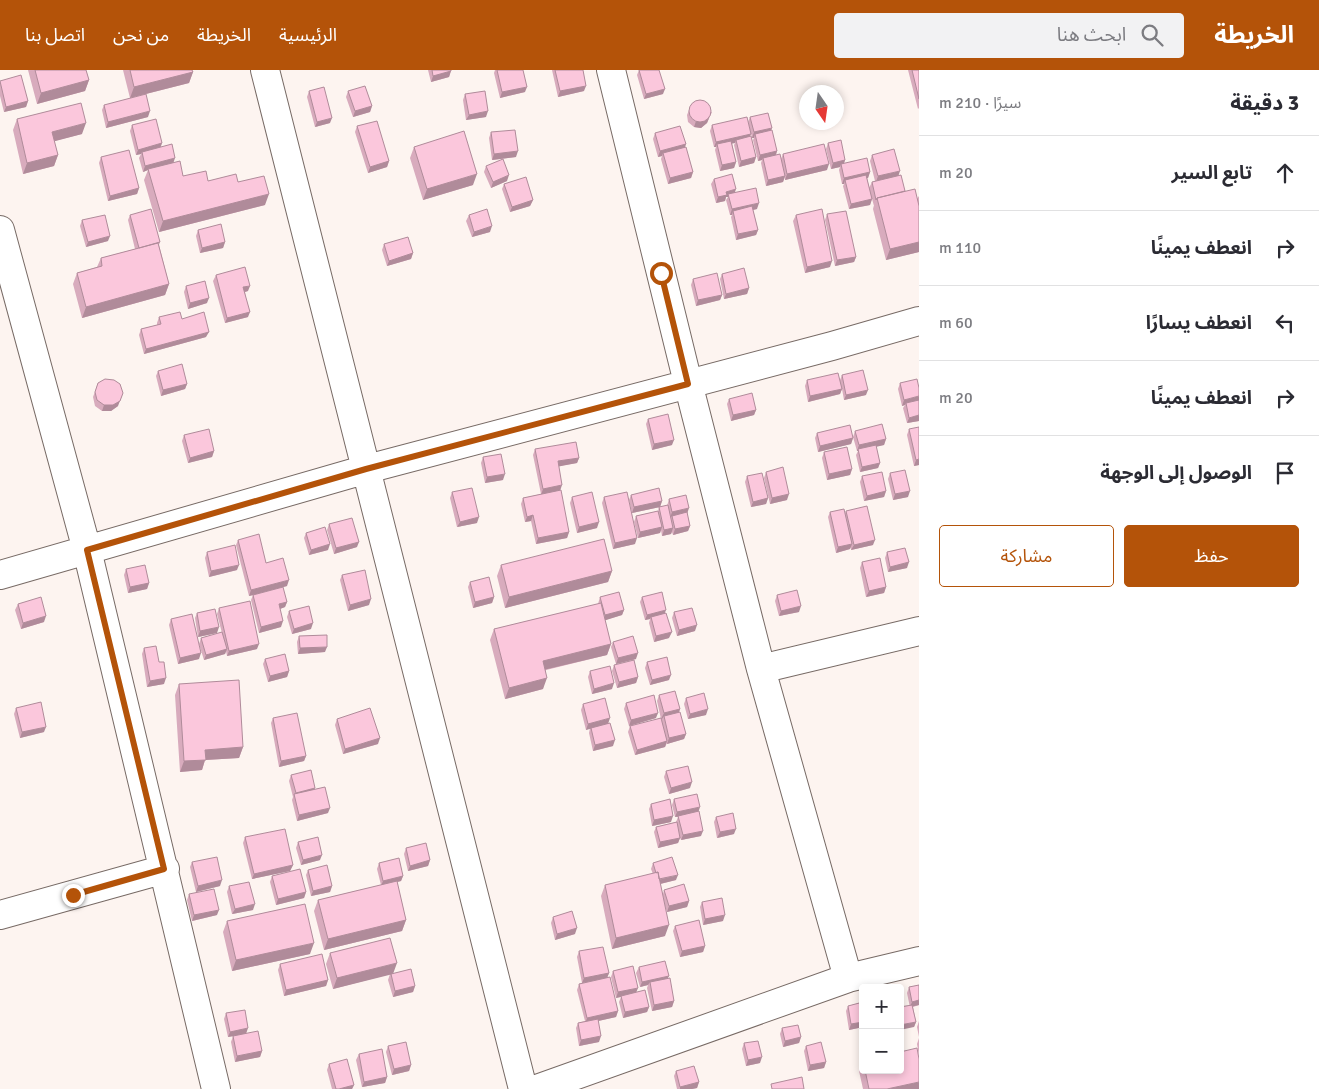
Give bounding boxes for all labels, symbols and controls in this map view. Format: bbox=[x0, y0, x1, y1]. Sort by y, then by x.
search box bbox=[834, 13, 1184, 58]
text: الخريطة bbox=[1214, 20, 1294, 50]
icon: search bbox=[1138, 21, 1166, 49]
text: ابحث هنا bbox=[1057, 23, 1126, 47]
text: اتصل بنا bbox=[25, 24, 85, 46]
text: من نحن bbox=[113, 24, 169, 46]
text: الخريطة bbox=[197, 24, 251, 46]
text: الرئيسية bbox=[279, 24, 337, 46]
north arrow bbox=[799, 85, 844, 130]
text: 3 دقيقة bbox=[1230, 90, 1299, 116]
text: سيرًا · 210 m bbox=[939, 93, 1021, 113]
icon: ahead bbox=[1271, 159, 1299, 187]
text: تابع السير bbox=[1172, 161, 1252, 185]
text: 20 m bbox=[939, 163, 973, 183]
icon: right bbox=[1271, 234, 1299, 262]
text: انعطف يمينًا bbox=[1151, 236, 1252, 260]
text: 110 m bbox=[939, 238, 981, 258]
route start bbox=[650, 262, 673, 285]
icon: left bbox=[1271, 309, 1299, 337]
text: انعطف يسارًا bbox=[1146, 311, 1252, 335]
text: 60 m bbox=[939, 313, 973, 333]
icon: right bbox=[1271, 384, 1299, 412]
text: انعطف يمينًا bbox=[1151, 386, 1252, 410]
text: 20 m bbox=[939, 388, 973, 408]
icon: arrive bbox=[1271, 459, 1299, 487]
text: الوصول إلى الوجهة bbox=[1100, 461, 1252, 485]
button: مشاركة bbox=[939, 525, 1114, 587]
button: حفظ bbox=[1124, 525, 1299, 587]
route end bbox=[62, 884, 85, 907]
map controls bbox=[859, 984, 904, 1074]
button: + bbox=[859, 984, 904, 1029]
button: − bbox=[859, 1029, 904, 1074]

